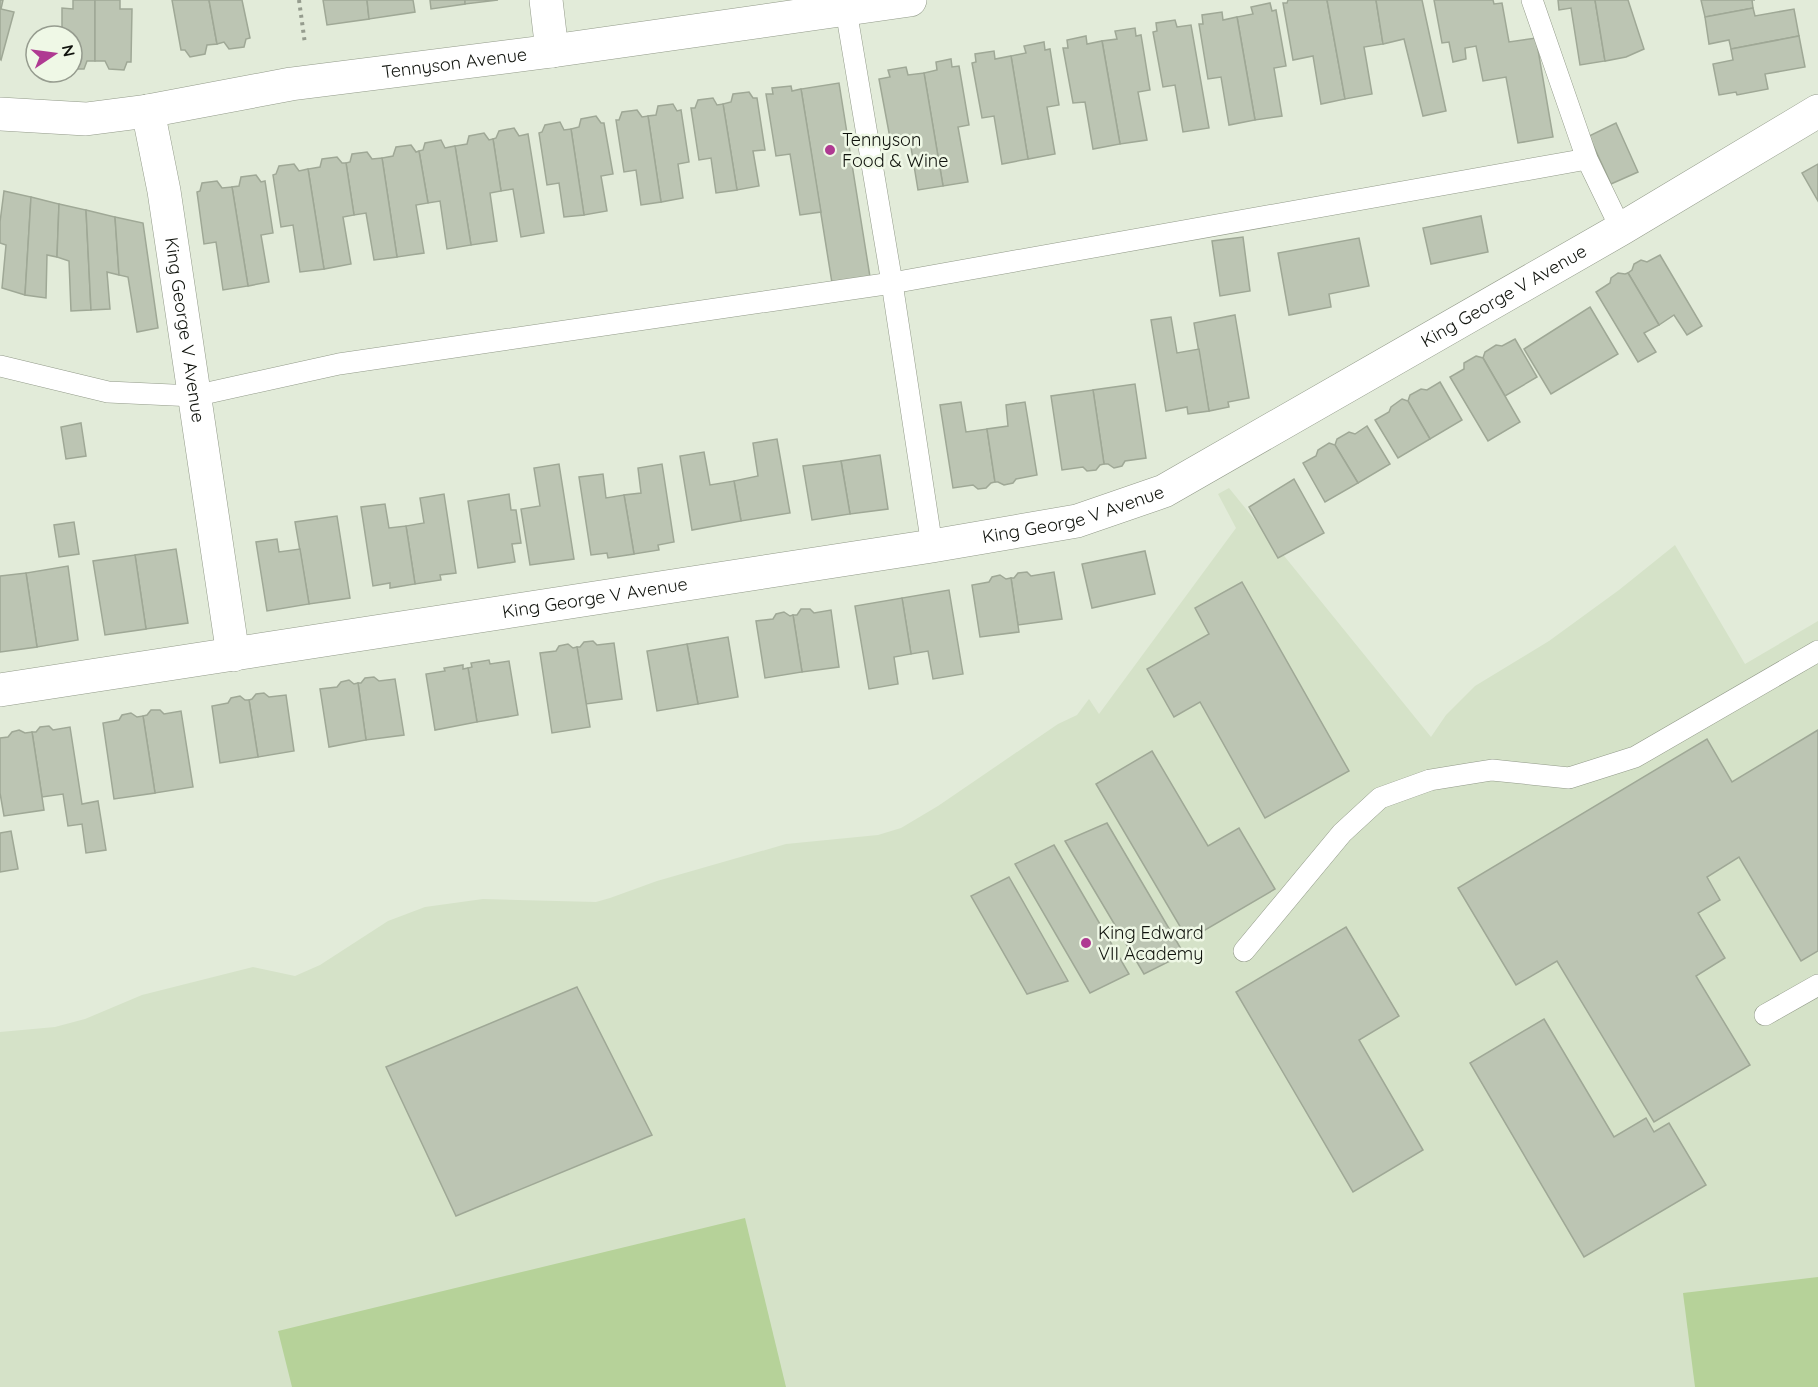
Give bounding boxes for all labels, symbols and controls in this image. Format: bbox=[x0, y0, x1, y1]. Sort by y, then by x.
north arrow bbox=[24, 24, 84, 84]
street label: Tennyson Avenue bbox=[381, 42, 528, 83]
text: N bbox=[58, 43, 80, 59]
place label: Tennyson Food & Wine bbox=[842, 128, 948, 172]
marker: Tennyson Food & Wine bbox=[823, 143, 837, 157]
street label: King George V Avenue bbox=[160, 236, 210, 424]
street label: King George V Avenue bbox=[1417, 239, 1591, 352]
street label: King George V Avenue bbox=[981, 480, 1167, 548]
street label: King George V Avenue bbox=[501, 572, 689, 623]
place label: King Edward VII Academy bbox=[1098, 921, 1204, 965]
marker: King Edward VII Academy bbox=[1079, 936, 1093, 950]

